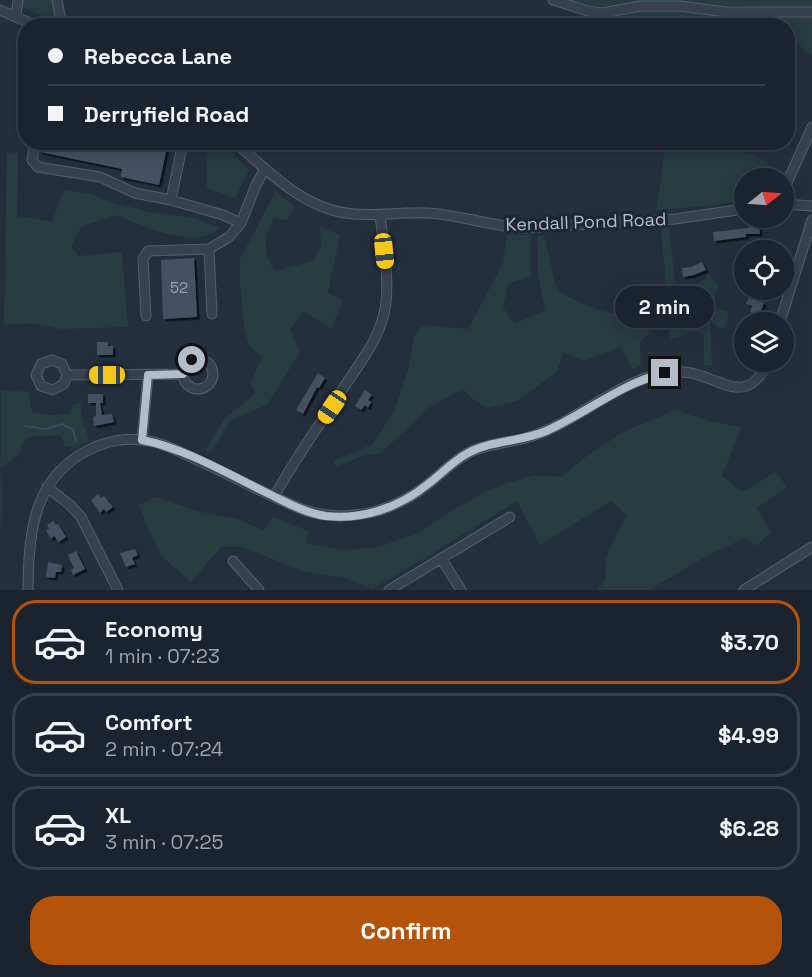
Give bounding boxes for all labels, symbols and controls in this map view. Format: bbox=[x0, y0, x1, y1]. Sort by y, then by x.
text: Rebecca Lane bbox=[84, 42, 232, 70]
text: Derryfield Road bbox=[84, 100, 249, 128]
north arrow bbox=[734, 168, 794, 228]
map controls bbox=[734, 168, 794, 372]
street label: Kendall Pond Road bbox=[505, 207, 667, 236]
car bbox=[373, 232, 395, 270]
button: locate bbox=[734, 240, 794, 300]
house number: 52 bbox=[170, 278, 188, 297]
callout: 2 min bbox=[616, 286, 714, 328]
text: 2 min bbox=[639, 294, 690, 320]
button: layers bbox=[734, 312, 794, 372]
route start bbox=[178, 346, 205, 373]
route end bbox=[651, 359, 678, 386]
car bbox=[89, 366, 125, 384]
car bbox=[314, 387, 350, 427]
icon: car bbox=[33, 615, 87, 669]
text: Economy bbox=[105, 615, 203, 643]
text: $3.70 bbox=[720, 628, 779, 656]
text: 1 min · 07:23 bbox=[105, 643, 220, 669]
icon: car bbox=[33, 708, 87, 762]
text: Comfort bbox=[105, 708, 193, 736]
text: $4.99 bbox=[718, 721, 779, 749]
text: 2 min · 07:24 bbox=[105, 736, 223, 762]
icon: car bbox=[33, 801, 87, 855]
text: XL bbox=[105, 801, 131, 829]
text: $6.28 bbox=[719, 814, 779, 842]
text: 3 min · 07:25 bbox=[105, 829, 223, 855]
button: Confirm bbox=[30, 896, 782, 965]

